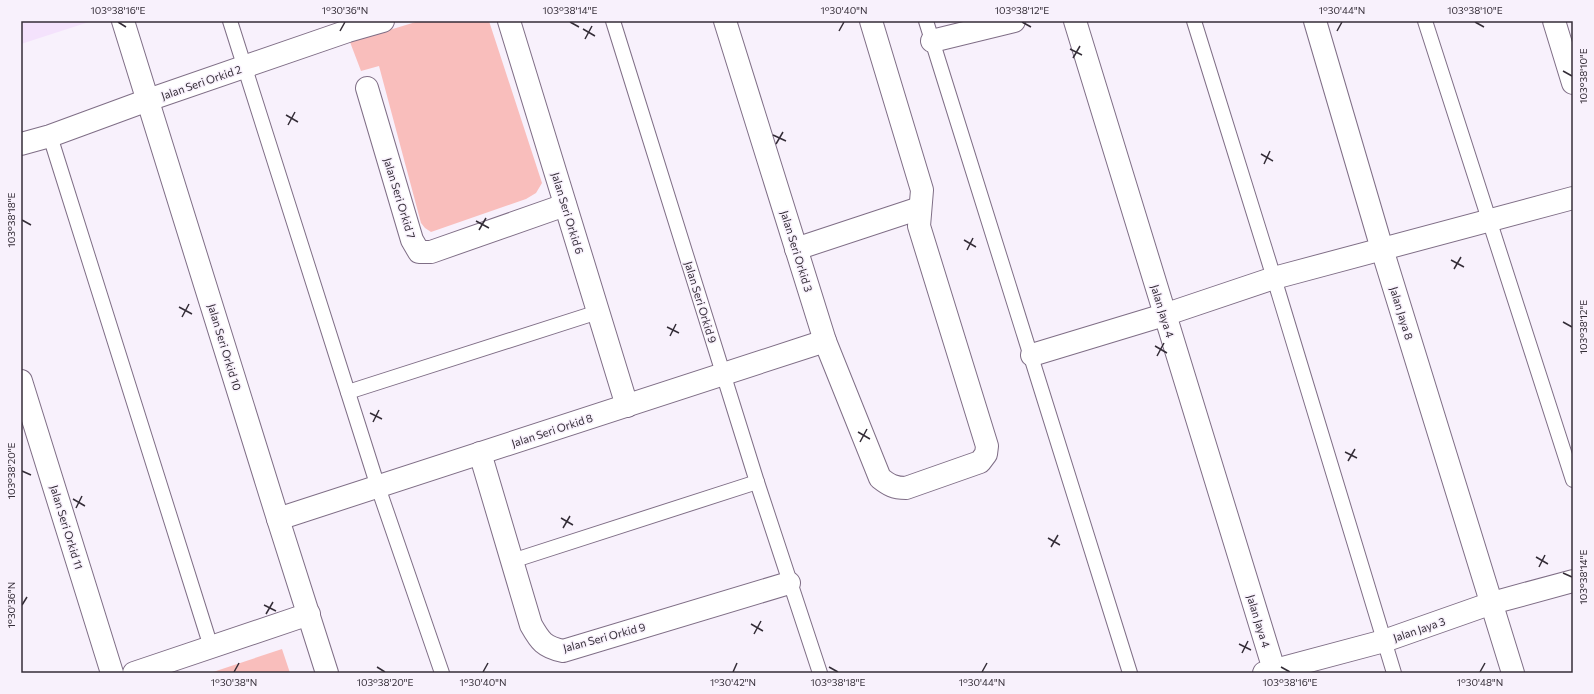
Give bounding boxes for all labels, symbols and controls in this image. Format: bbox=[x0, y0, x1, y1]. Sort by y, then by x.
text: 103°38'16"E bbox=[91, 4, 146, 16]
text: 1°30'36"N bbox=[322, 4, 368, 16]
text: 103°38'14"E bbox=[543, 4, 598, 16]
text: 1°30'40"N bbox=[820, 4, 868, 16]
text: 103°38'12"E bbox=[995, 4, 1049, 16]
text: 1°30'44"N bbox=[1319, 4, 1365, 16]
text: 103°38'10"E bbox=[1447, 4, 1503, 16]
text: 103°38'10"E bbox=[1577, 48, 1589, 104]
street label: Jalan Seri Orkid 2 bbox=[159, 62, 243, 103]
street label: Jalan Seri Orkid 7 bbox=[381, 156, 419, 241]
street label: Jalan Seri Orkid 6 bbox=[548, 171, 587, 256]
text: 103°38'18"E bbox=[5, 192, 17, 247]
street label: Jalan Seri Orkid 3 bbox=[777, 209, 816, 294]
street label: Jalan Seri Orkid 9 bbox=[681, 260, 720, 345]
street label: Jalan Jaya 4 bbox=[1148, 283, 1177, 340]
street label: Jalan Jaya 8 bbox=[1387, 285, 1416, 342]
text: 103°38'12"E bbox=[1577, 300, 1589, 354]
street label: Jalan Seri Orkid 10 bbox=[205, 302, 244, 392]
street label: Jalan Seri Orkid 8 bbox=[510, 411, 595, 450]
text: 103°38'20"E bbox=[5, 443, 17, 499]
street label: Jalan Seri Orkid 11 bbox=[47, 483, 86, 571]
text: 103°38'14"E bbox=[1577, 549, 1589, 604]
text: 1°30'36"N bbox=[5, 582, 17, 628]
street label: Jalan Jaya 4 bbox=[1244, 593, 1273, 650]
street label: Jalan Jaya 3 bbox=[1391, 614, 1447, 645]
street label: Jalan Seri Orkid 9 bbox=[561, 620, 647, 655]
text: 1°30'38"N bbox=[211, 676, 257, 688]
text: 103°38'20"E bbox=[357, 676, 413, 688]
text: 1°30'40"N bbox=[459, 676, 507, 688]
text: 1°30'42"N bbox=[710, 676, 756, 688]
text: 103°38'18"E bbox=[811, 676, 866, 688]
text: 1°30'44"N bbox=[959, 676, 1005, 688]
text: 103°38'16"E bbox=[1263, 676, 1318, 688]
text: 1°30'48"N bbox=[1457, 676, 1503, 688]

